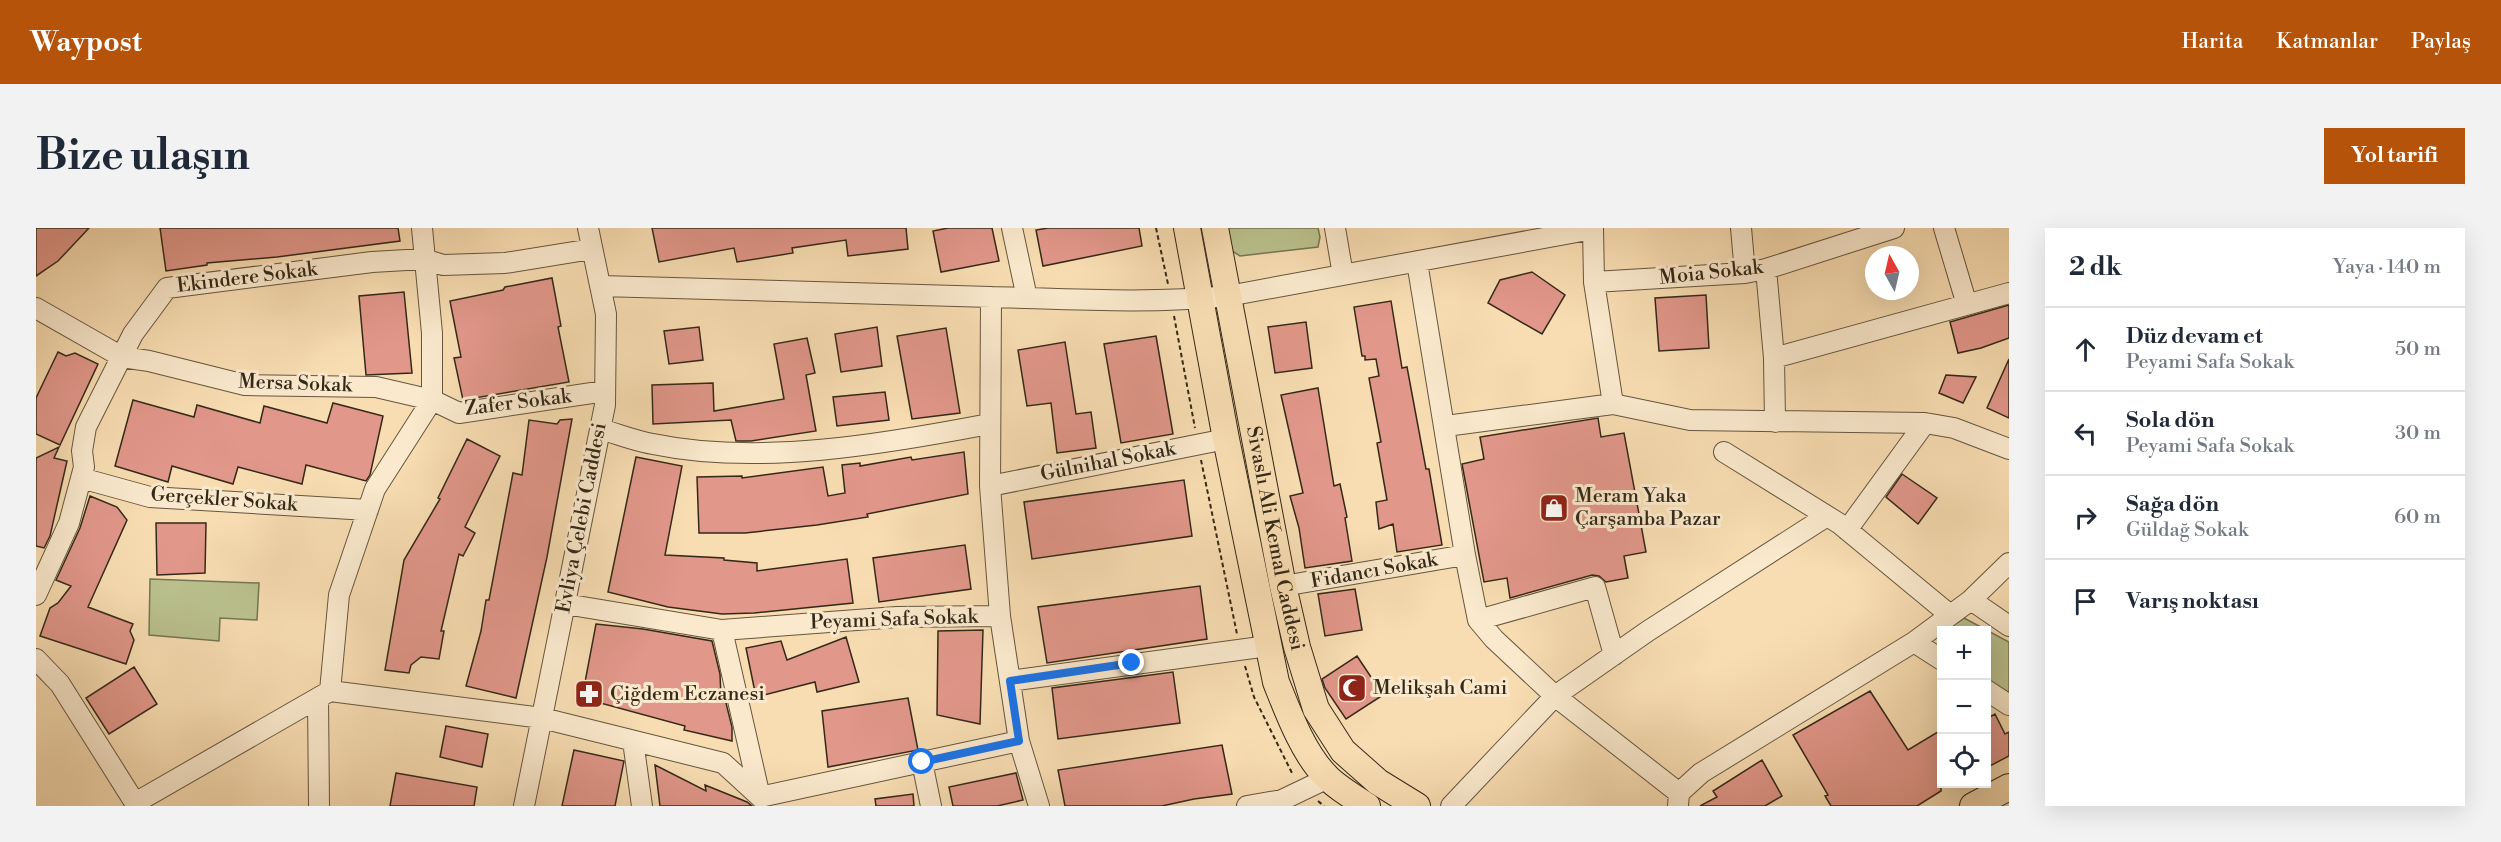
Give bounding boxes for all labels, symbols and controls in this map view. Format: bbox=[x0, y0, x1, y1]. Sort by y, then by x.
text: Waypost bbox=[30, 25, 142, 60]
text: Harita bbox=[2181, 29, 2243, 55]
text: Katmanlar bbox=[2276, 29, 2378, 55]
text: Paylaş bbox=[2411, 29, 2471, 55]
button: Yol tarifi bbox=[2324, 128, 2465, 184]
text: Bize ulaşın bbox=[36, 130, 250, 183]
north arrow bbox=[1865, 246, 1919, 300]
text: 2 dk bbox=[2069, 251, 2122, 283]
street label: Moia Sokak bbox=[1658, 255, 1766, 291]
text: Yaya · 140 m bbox=[2333, 255, 2441, 280]
street label: Ekindere Sokak bbox=[175, 257, 320, 299]
text: Düz devam et bbox=[2126, 323, 2263, 350]
icon: ahead bbox=[2069, 333, 2102, 366]
text: 50 m bbox=[2395, 337, 2441, 362]
text: Peyami Safa Sokak bbox=[2126, 350, 2294, 375]
street label: Mersa Sokak bbox=[238, 370, 354, 399]
street label: Zafer Sokak bbox=[463, 384, 574, 422]
text: Sola dön bbox=[2126, 407, 2214, 434]
icon: left bbox=[2069, 417, 2102, 450]
street label: Evliya Çelebi Caddesi bbox=[551, 420, 613, 615]
text: 30 m bbox=[2395, 421, 2441, 446]
street label: Sivaslı Ali Kemal Caddesi bbox=[1240, 424, 1310, 653]
text: Peyami Safa Sokak bbox=[2126, 434, 2294, 459]
street label: Gülnihal Sokak bbox=[1038, 436, 1179, 487]
street label: Gerçekler Sokak bbox=[150, 482, 300, 518]
place label: Meram Yaka Çarşamba Pazar bbox=[1575, 484, 1721, 532]
text: Sağa dön bbox=[2126, 491, 2219, 518]
shop icon: Meram Yaka Çarşamba Pazar bbox=[1538, 492, 1570, 524]
icon: right bbox=[2069, 501, 2102, 534]
text: 60 m bbox=[2394, 505, 2441, 530]
text: Güldağ Sokak bbox=[2126, 518, 2248, 543]
street label: Fidancı Sokak bbox=[1309, 547, 1441, 594]
icon: arrive bbox=[2069, 585, 2102, 618]
text: Varış noktası bbox=[2126, 588, 2259, 615]
street label: Peyami Safa Sokak bbox=[810, 605, 980, 635]
map controls bbox=[1937, 626, 1991, 788]
button: + bbox=[1937, 626, 1991, 680]
route end bbox=[1118, 649, 1144, 675]
mosque icon: Melikşah Cami bbox=[1336, 672, 1368, 704]
place label: Melikşah Cami bbox=[1373, 676, 1508, 701]
pharmacy icon: Çiğdem Eczanesi bbox=[573, 678, 605, 710]
button: − bbox=[1937, 680, 1991, 734]
place label: Çiğdem Eczanesi bbox=[610, 682, 765, 707]
button: locate bbox=[1937, 734, 1991, 788]
route start bbox=[908, 748, 934, 774]

